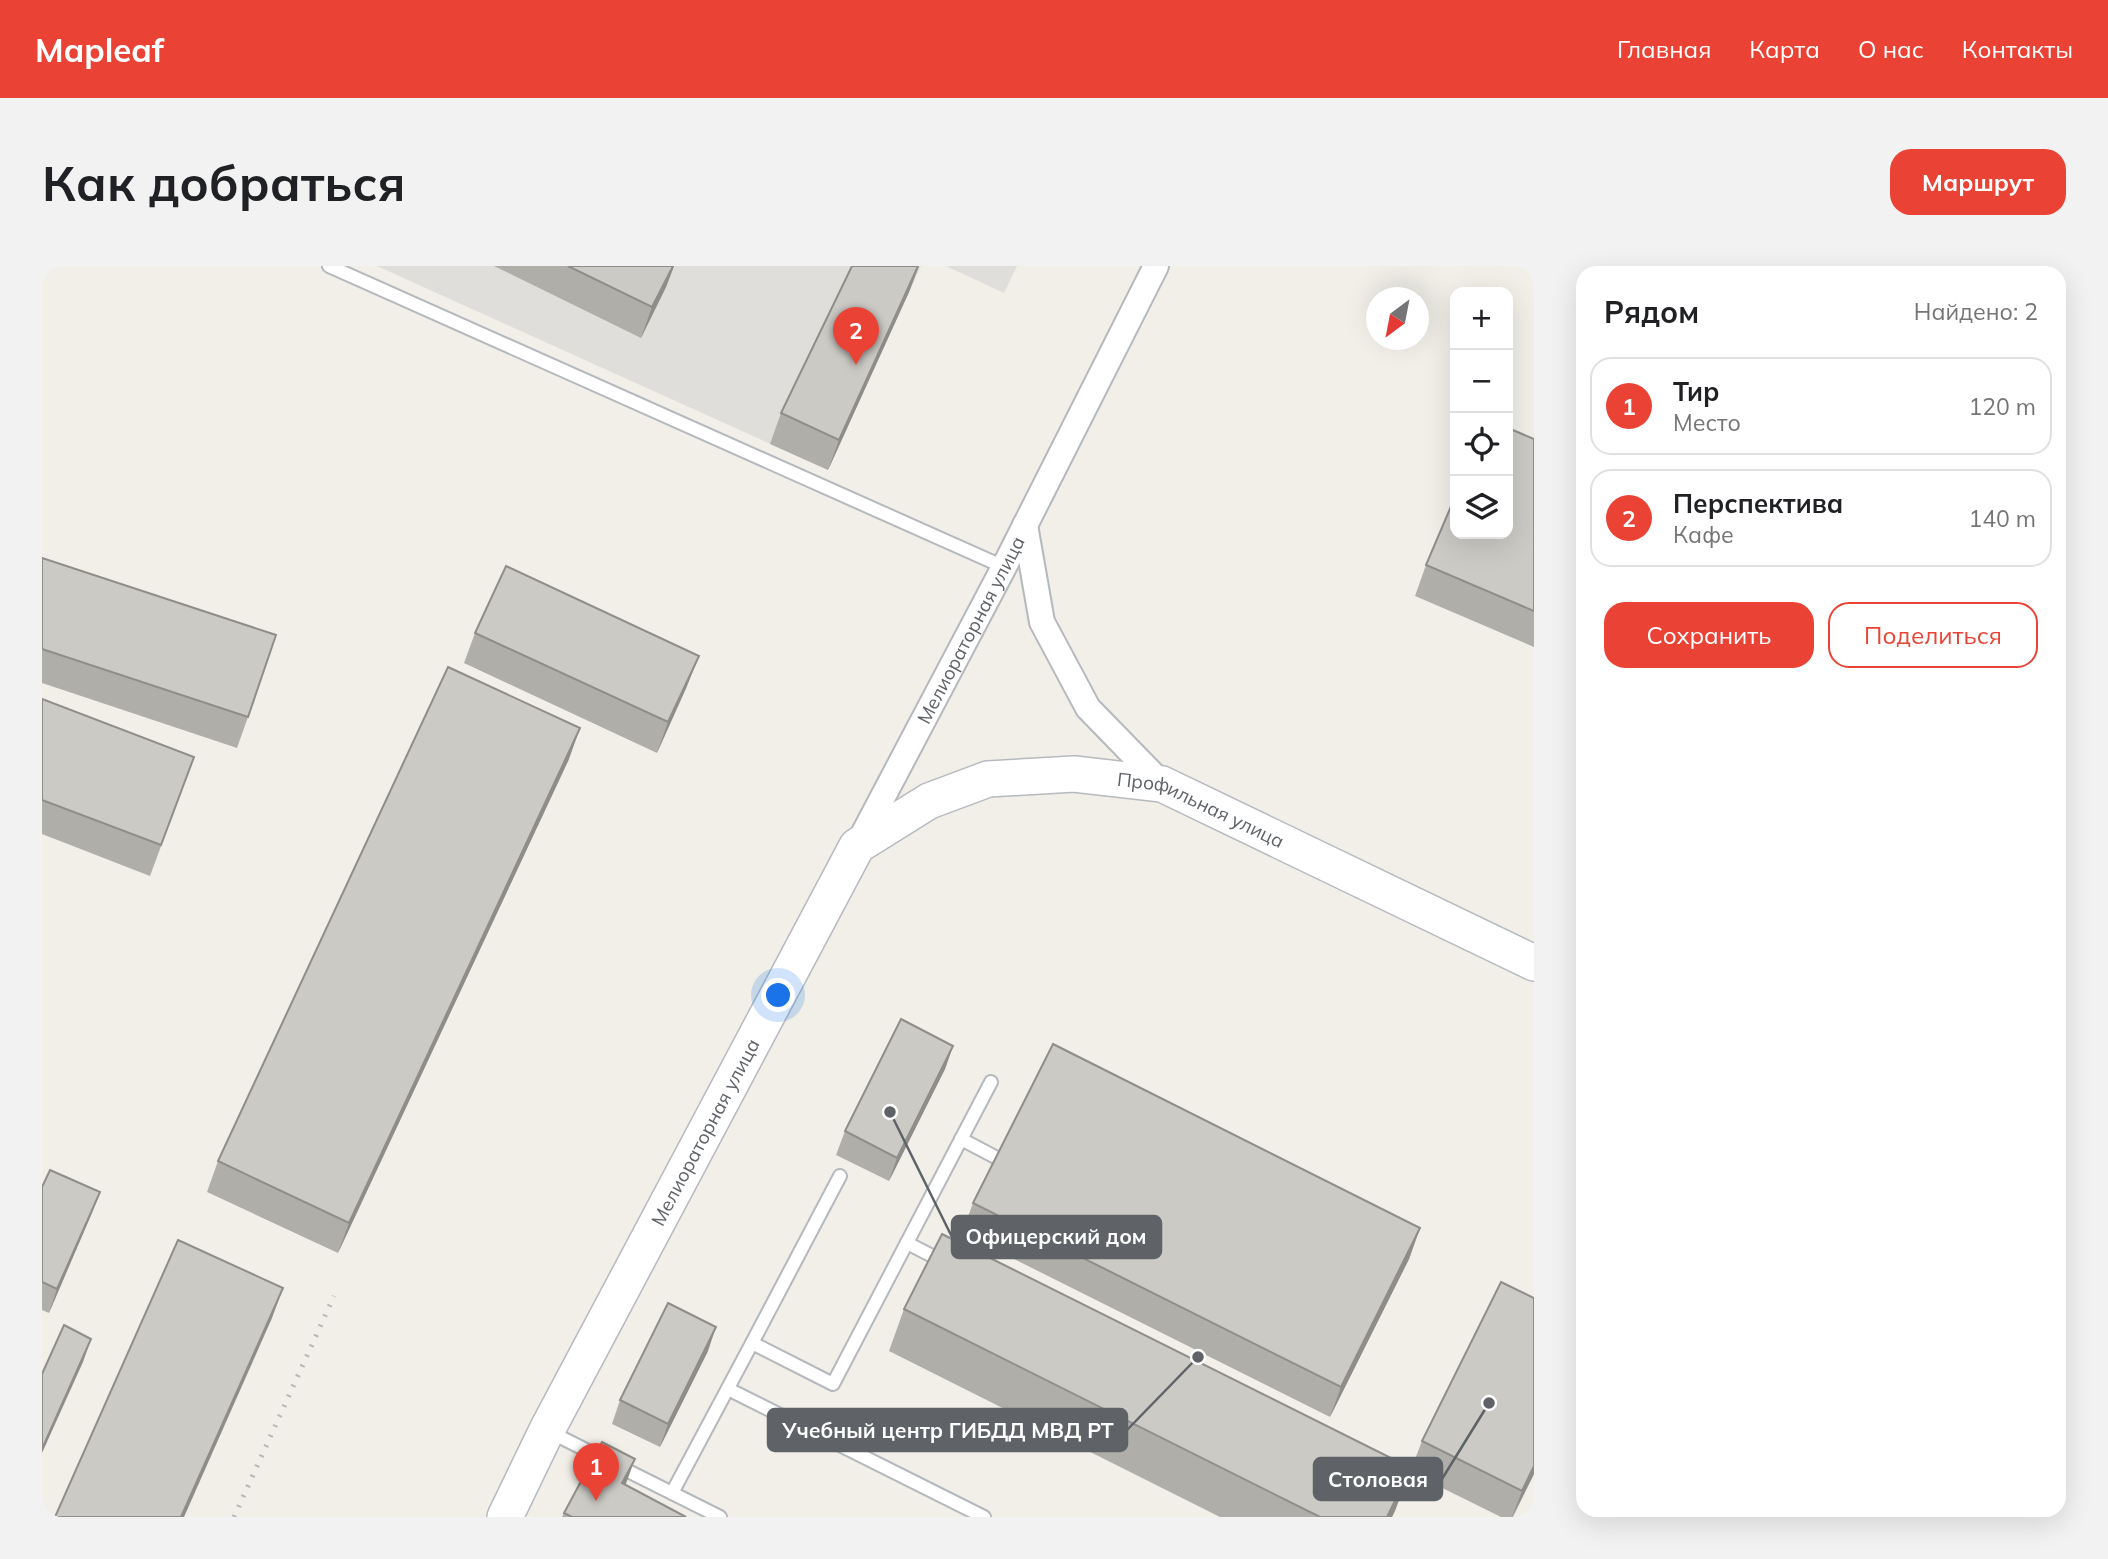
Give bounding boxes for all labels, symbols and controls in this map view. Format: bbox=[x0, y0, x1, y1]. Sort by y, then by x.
text: Mapleaf bbox=[35, 29, 164, 70]
text: Главная bbox=[1617, 34, 1711, 64]
text: Карта bbox=[1749, 34, 1820, 64]
text: О нас bbox=[1858, 34, 1924, 64]
text: Контакты bbox=[1962, 34, 2073, 64]
button: Маршрут bbox=[1890, 149, 2066, 215]
text: Как добраться bbox=[42, 152, 405, 213]
north arrow bbox=[1366, 287, 1429, 350]
map controls bbox=[1450, 287, 1513, 539]
button: + bbox=[1450, 287, 1513, 350]
text: Рядом bbox=[1604, 293, 1699, 331]
text: Найдено: 2 bbox=[1914, 297, 2038, 326]
pin: 2 bbox=[833, 307, 879, 365]
button: − bbox=[1450, 350, 1513, 413]
text: Тир bbox=[1673, 375, 1720, 408]
text: 1 bbox=[1622, 392, 1636, 421]
text: 120 m bbox=[1968, 392, 2036, 421]
text: Место bbox=[1673, 408, 1741, 437]
button: locate bbox=[1450, 413, 1513, 476]
button: layers bbox=[1450, 476, 1513, 539]
text: Перспектива bbox=[1673, 487, 1843, 520]
text: 2 bbox=[1622, 504, 1636, 533]
text: 140 m bbox=[1968, 504, 2036, 533]
text: Кафе bbox=[1673, 520, 1734, 549]
street label: Мелиораторная улица bbox=[912, 532, 1030, 728]
button: Сохранить bbox=[1604, 602, 1814, 668]
button: Поделиться bbox=[1828, 602, 2038, 668]
street label: Профильная улица bbox=[1116, 767, 1288, 853]
your location bbox=[761, 978, 795, 1012]
street label: Мелиораторная улица bbox=[646, 1034, 765, 1230]
callout: Офицерский дом bbox=[952, 1216, 1161, 1258]
text: Офицерский дом bbox=[965, 1223, 1147, 1249]
callout: Учебный центр ГИБДД МВД РТ bbox=[768, 1409, 1127, 1451]
text: Учебный центр ГИБДД МВД РТ bbox=[781, 1417, 1114, 1443]
pin: 1 bbox=[573, 1443, 619, 1501]
callout: Столовая bbox=[1314, 1458, 1442, 1500]
text: Столовая bbox=[1328, 1466, 1428, 1492]

